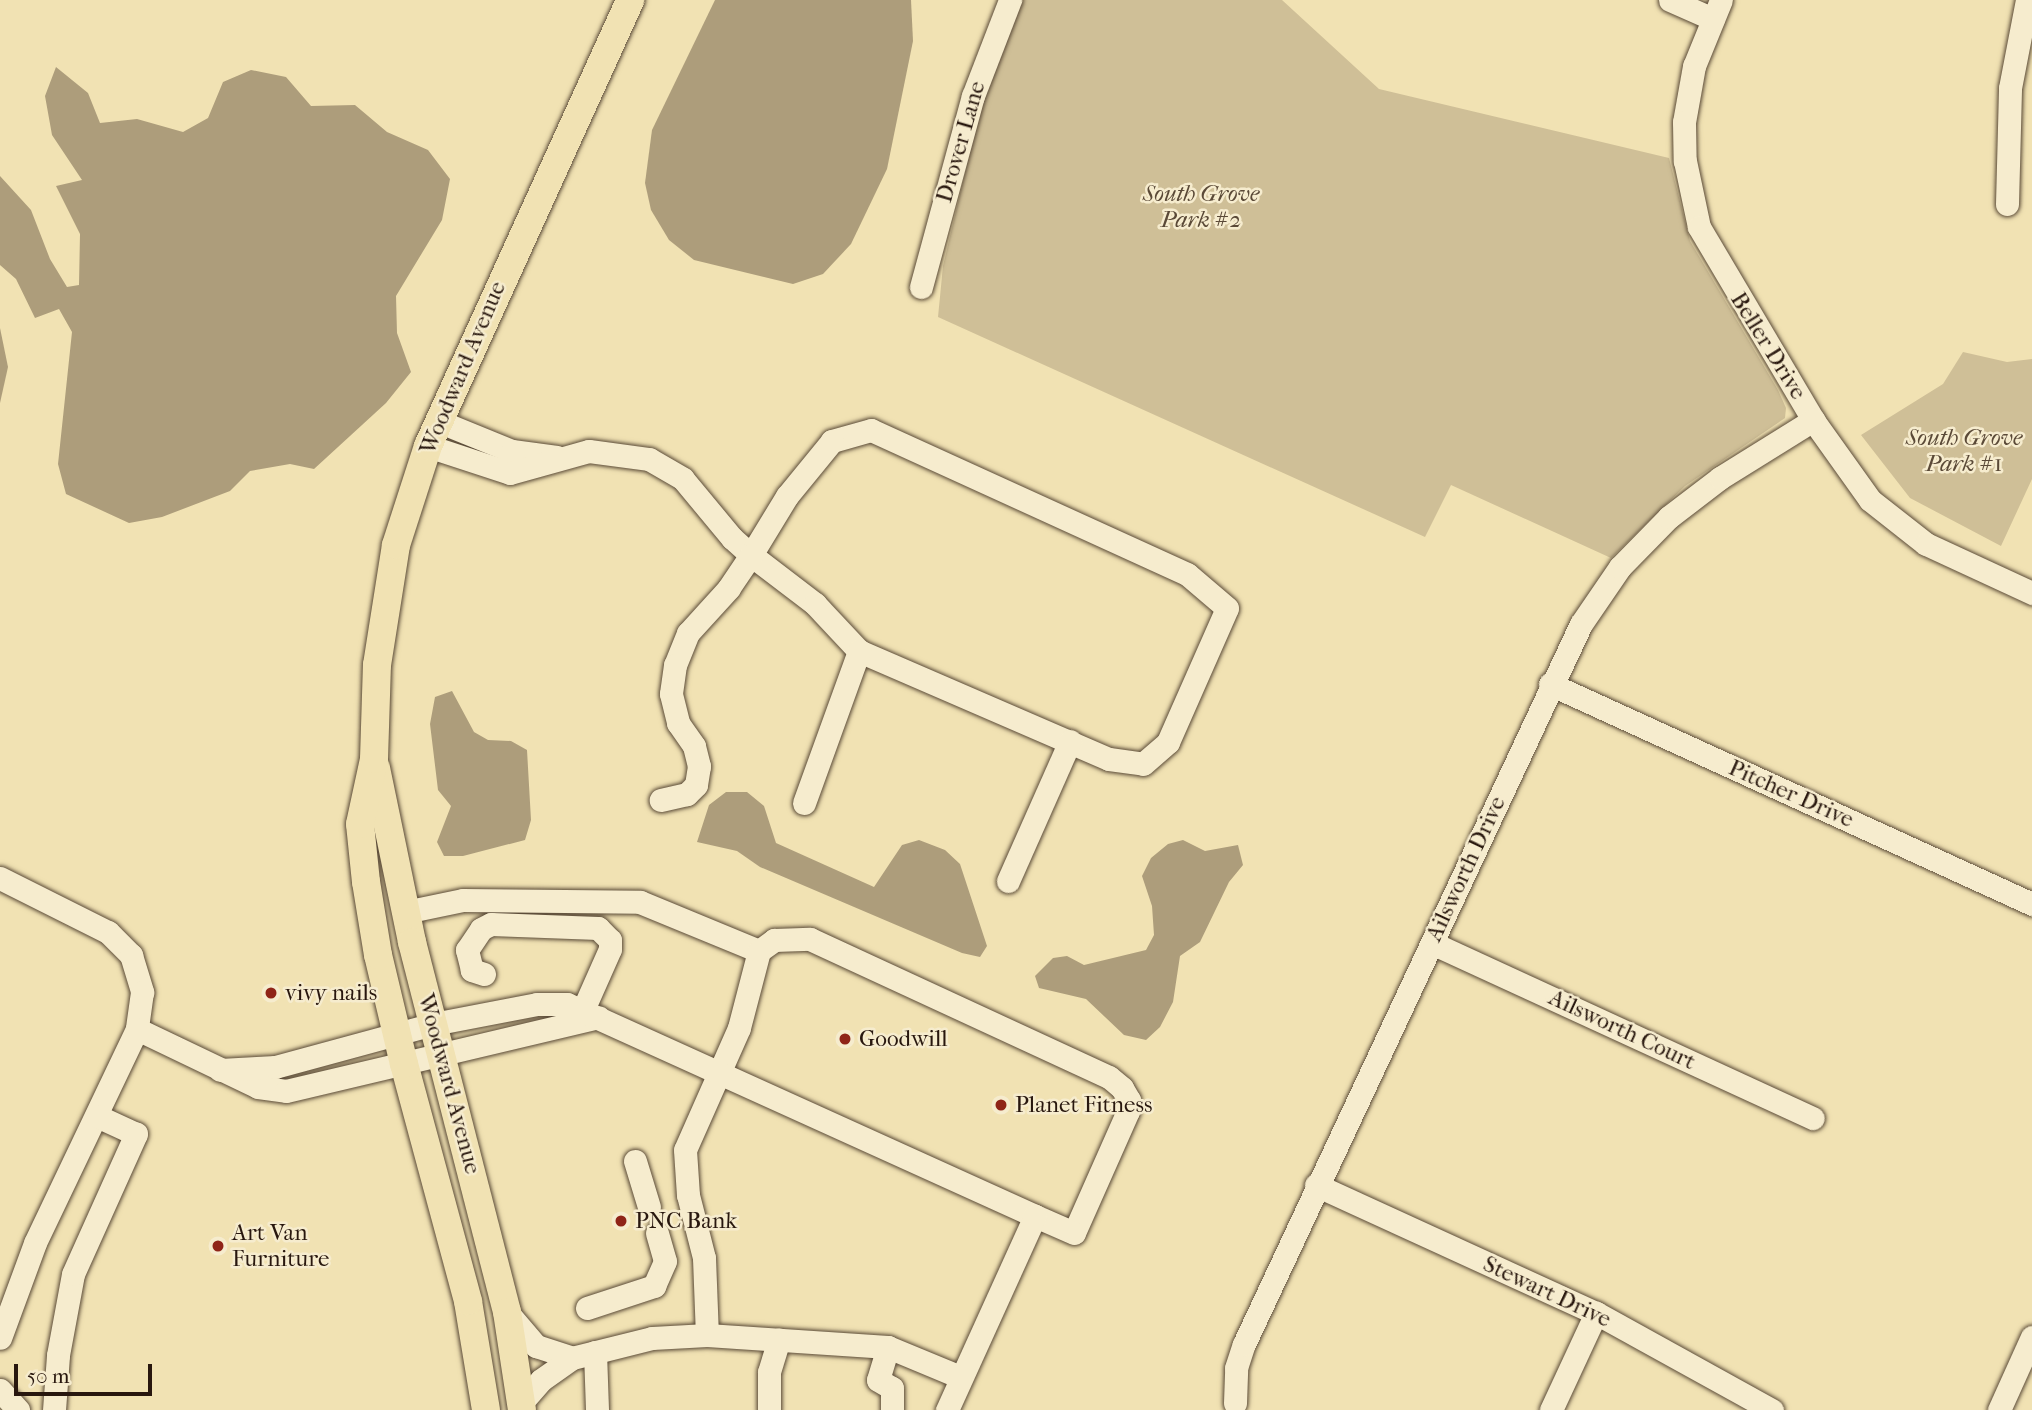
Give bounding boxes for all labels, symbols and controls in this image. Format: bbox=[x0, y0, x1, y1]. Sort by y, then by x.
street label: Drover Lane bbox=[931, 78, 991, 206]
park label: South Grove Park #2 bbox=[1143, 180, 1259, 234]
street label: Woodward Avenue bbox=[414, 277, 512, 459]
street label: Beller Drive bbox=[1724, 287, 1812, 405]
park label: South Grove Park #1 bbox=[1906, 424, 2022, 478]
street label: Pitcher Drive bbox=[1724, 754, 1858, 834]
street label: Ailsworth Drive bbox=[1420, 792, 1512, 946]
place label: vivy nails bbox=[285, 979, 377, 1007]
street label: Ailsworth Court bbox=[1544, 984, 1700, 1076]
marker: vivy nails bbox=[263, 985, 279, 1001]
street label: Woodward Avenue bbox=[412, 991, 486, 1177]
place label: Goodwill bbox=[859, 1025, 948, 1053]
marker: Goodwill bbox=[837, 1031, 853, 1047]
place label: Planet Fitness bbox=[1015, 1091, 1152, 1119]
marker: Planet Fitness bbox=[993, 1097, 1009, 1113]
place label: PNC Bank bbox=[635, 1207, 737, 1235]
marker: PNC Bank bbox=[613, 1213, 629, 1229]
place label: Art Van Furniture bbox=[232, 1219, 329, 1273]
marker: Art Van Furniture bbox=[210, 1238, 226, 1254]
street label: Stewart Drive bbox=[1479, 1250, 1615, 1334]
scale bar bbox=[18, 1350, 156, 1394]
text: 50 m bbox=[27, 1364, 70, 1388]

